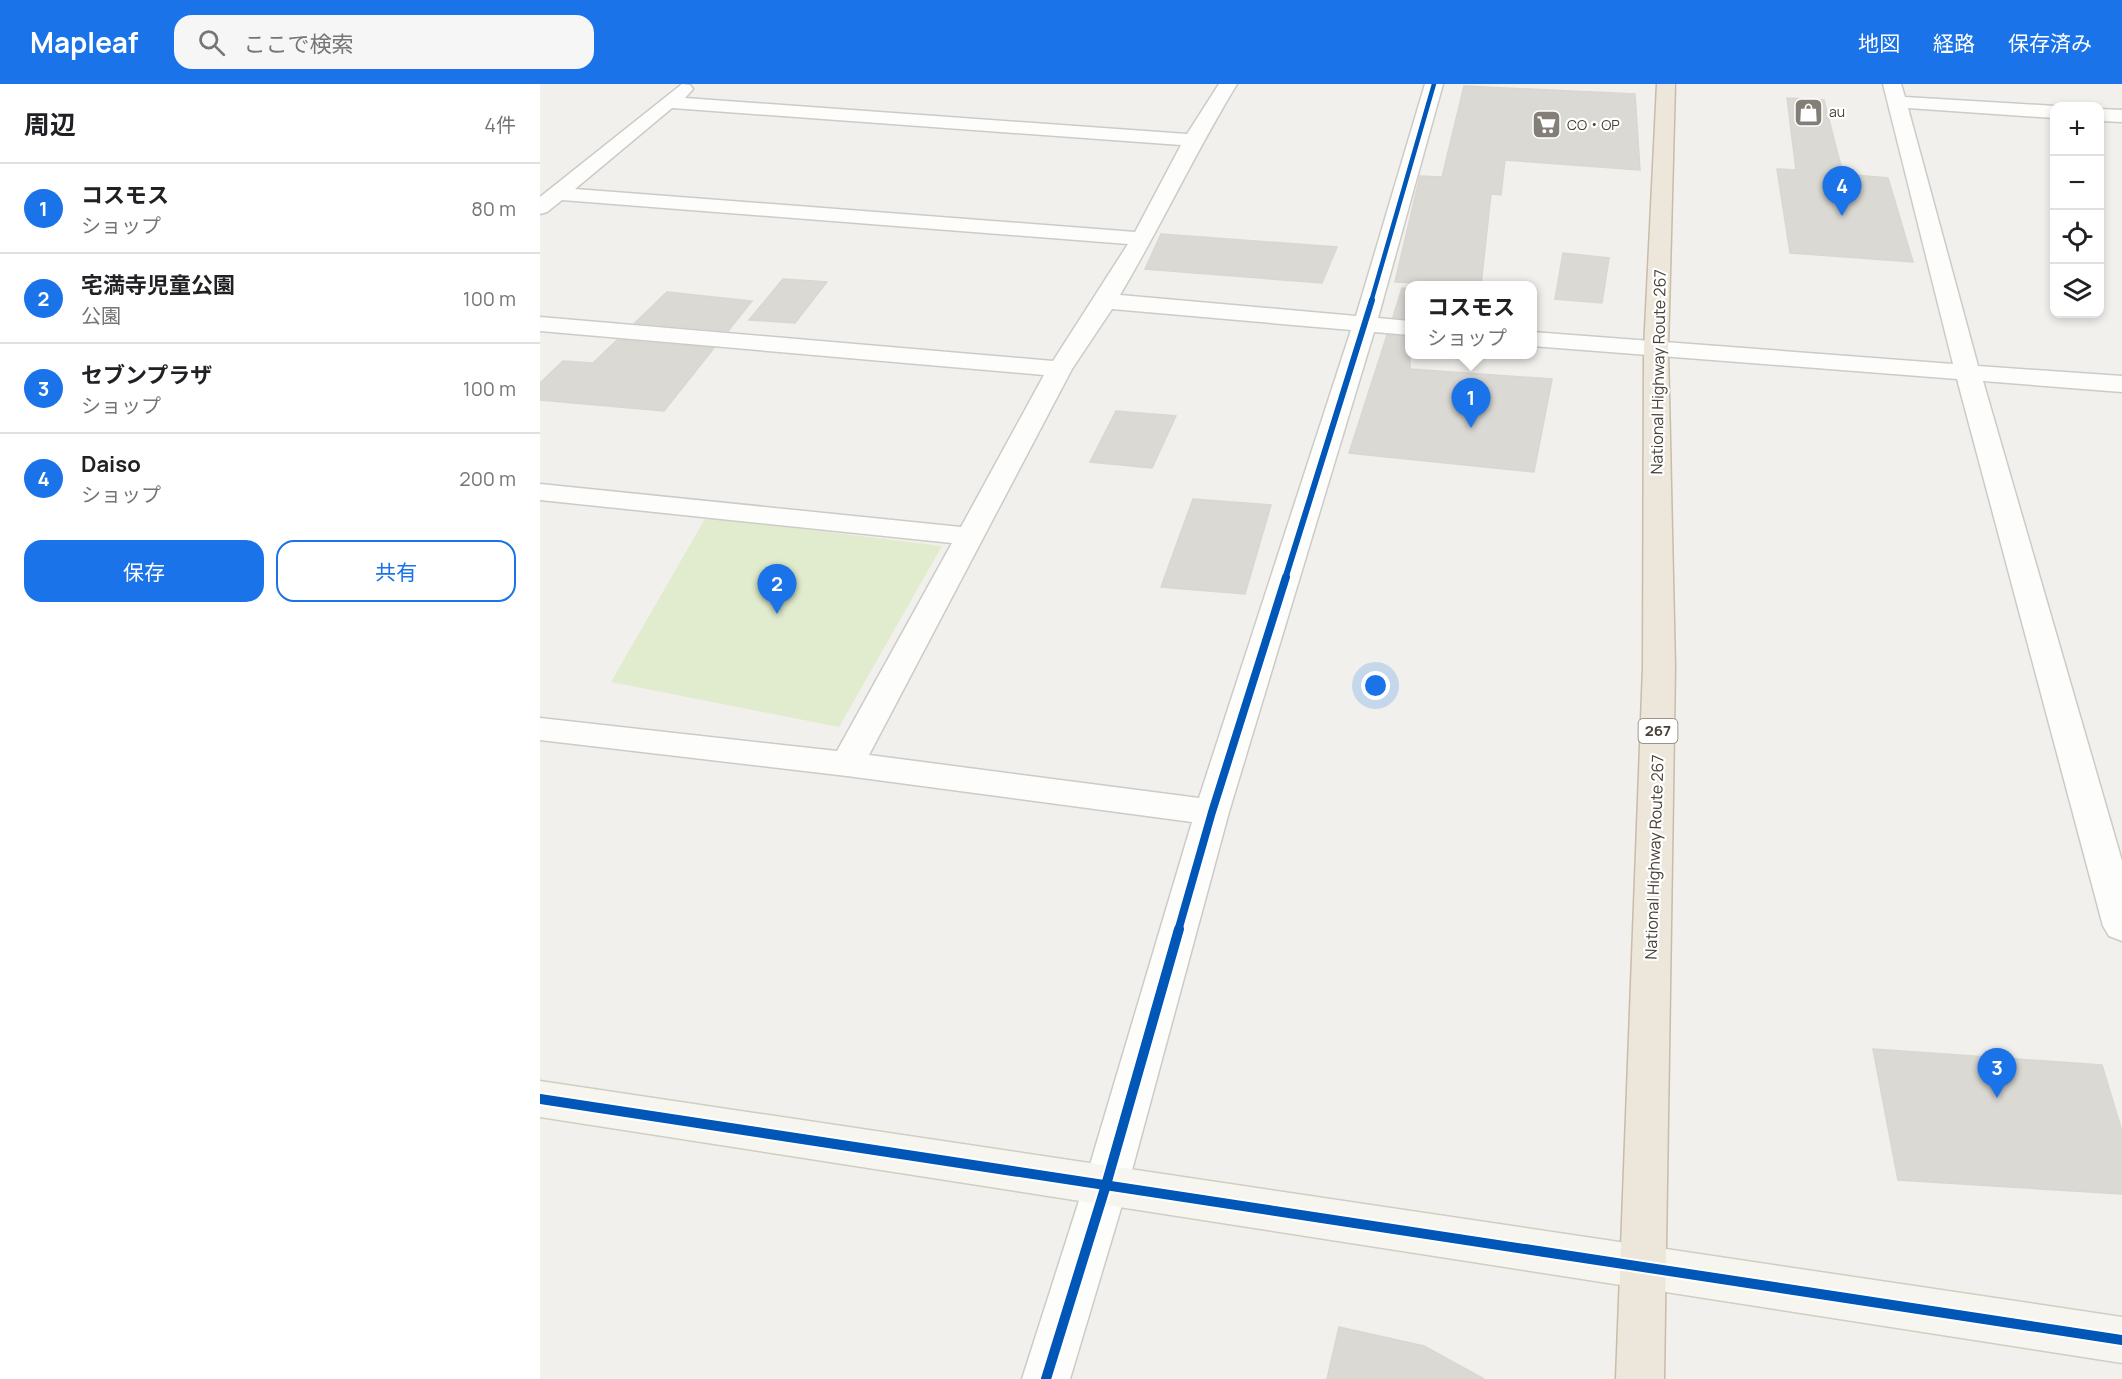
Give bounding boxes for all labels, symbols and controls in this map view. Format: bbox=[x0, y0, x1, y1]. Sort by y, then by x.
search box bbox=[174, 15, 594, 69]
text: Mapleaf bbox=[30, 23, 138, 61]
icon: search bbox=[195, 26, 228, 59]
text: ここで検索 bbox=[243, 29, 353, 59]
text: 地図 bbox=[1858, 29, 1900, 57]
text: 経路 bbox=[1933, 29, 1975, 57]
text: 保存済み bbox=[2008, 29, 2092, 57]
shop icon: au bbox=[1792, 96, 1824, 128]
place label: au bbox=[1829, 102, 1845, 121]
map controls bbox=[2050, 102, 2104, 318]
button: + bbox=[2050, 102, 2104, 156]
text: 周辺 bbox=[24, 106, 76, 142]
supermarket icon: CO・OP bbox=[1530, 109, 1562, 141]
text: 4件 bbox=[484, 111, 516, 138]
place label: CO・OP bbox=[1567, 115, 1620, 134]
button: − bbox=[2050, 156, 2104, 210]
pin: 4 bbox=[1822, 166, 1862, 216]
text: コスモス bbox=[81, 180, 169, 210]
text: 1 bbox=[39, 195, 48, 222]
text: 80 m bbox=[471, 195, 516, 222]
button: locate bbox=[2050, 210, 2104, 264]
text: ショップ bbox=[81, 212, 161, 239]
button: layers bbox=[2050, 264, 2104, 318]
street label: National Highway Route 267 bbox=[1645, 269, 1671, 475]
text: 宅満寺児童公園 bbox=[81, 270, 235, 300]
popup bbox=[1405, 281, 1537, 359]
text: 2 bbox=[38, 285, 49, 312]
text: 100 m bbox=[463, 285, 516, 312]
text: コスモス bbox=[1427, 292, 1515, 322]
text: 公園 bbox=[81, 302, 121, 329]
text: ショップ bbox=[1427, 324, 1507, 351]
text: セブンプラザ bbox=[81, 360, 212, 390]
text: 3 bbox=[38, 375, 49, 402]
text: 100 m bbox=[463, 375, 516, 402]
pin: 1 bbox=[1452, 378, 1490, 428]
text: ショップ bbox=[81, 392, 161, 419]
text: Daiso bbox=[81, 449, 141, 479]
text: 4 bbox=[37, 465, 50, 492]
text: 200 m bbox=[459, 465, 516, 492]
text: ショップ bbox=[81, 481, 161, 508]
button: 保存 bbox=[24, 540, 264, 602]
button: 共有 bbox=[276, 540, 516, 602]
pin: 2 bbox=[758, 564, 796, 614]
your location bbox=[1361, 671, 1390, 700]
road number: 267 bbox=[1638, 719, 1678, 743]
street label: National Highway Route 267 bbox=[1639, 754, 1669, 960]
pin: 3 bbox=[1978, 1048, 2016, 1098]

